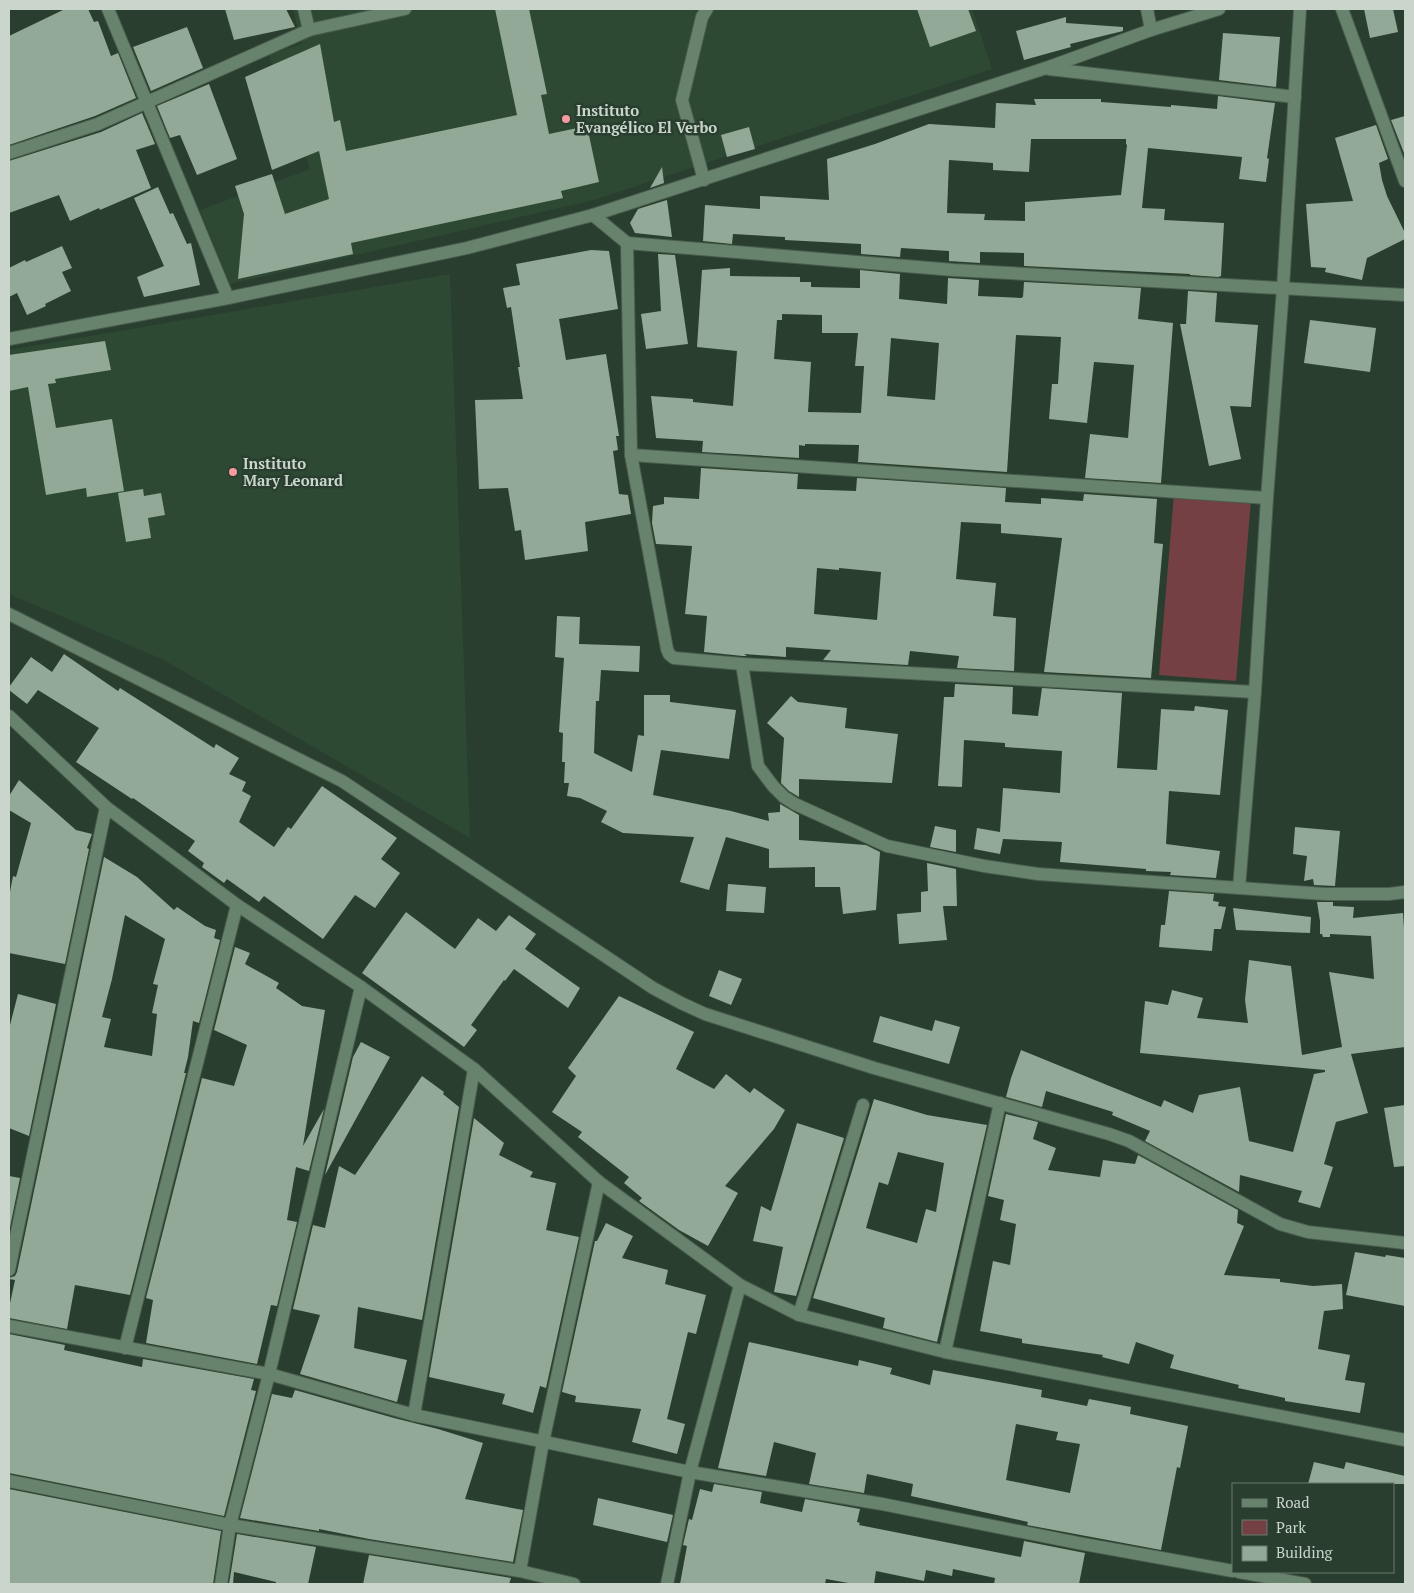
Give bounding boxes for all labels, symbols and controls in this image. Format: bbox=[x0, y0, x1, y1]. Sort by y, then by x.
place label: Instituto Evangélico El Verbo bbox=[576, 100, 717, 137]
marker: Instituto Evangélico El Verbo bbox=[560, 113, 572, 125]
place label: Instituto Mary Leonard bbox=[243, 453, 343, 490]
marker: Instituto Mary Leonard bbox=[227, 466, 239, 478]
legend bbox=[1232, 1483, 1394, 1573]
text: Road bbox=[1276, 1492, 1309, 1512]
text: Park bbox=[1276, 1517, 1306, 1537]
text: Building bbox=[1276, 1542, 1334, 1562]

